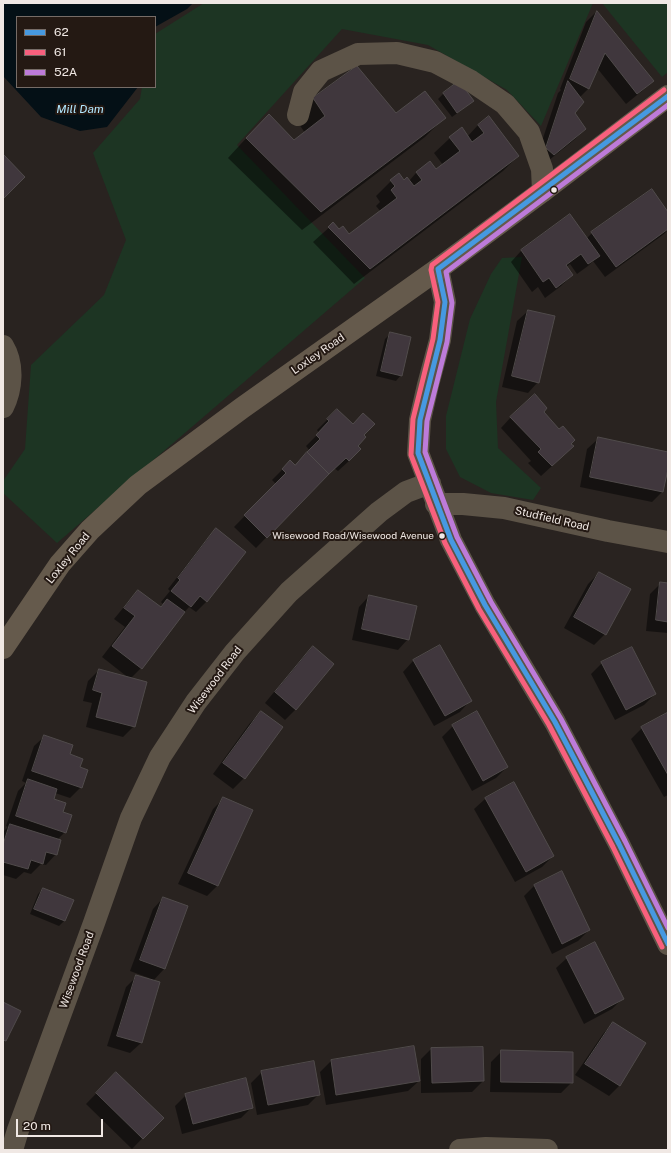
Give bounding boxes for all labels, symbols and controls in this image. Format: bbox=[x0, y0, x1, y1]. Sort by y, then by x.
legend bbox=[16, 16, 156, 88]
text: 62 bbox=[54, 25, 69, 39]
text: 61 bbox=[54, 45, 66, 59]
text: 52A bbox=[54, 65, 77, 79]
water label: Mill Dam bbox=[56, 102, 104, 116]
unlabelled marker bbox=[549, 185, 559, 195]
street label: Loxley Road bbox=[289, 331, 347, 377]
street label: Studfield Road bbox=[514, 504, 590, 534]
street label: Loxley Road bbox=[43, 530, 93, 586]
place label: Wisewood Road/Wisewood Avenue bbox=[272, 530, 434, 542]
marker: Wisewood Road/Wisewood Avenue bbox=[437, 531, 447, 541]
street label: Wisewood Road bbox=[185, 644, 245, 716]
street label: Wisewood Road bbox=[57, 930, 97, 1010]
scale bar bbox=[18, 1111, 105, 1137]
text: 20 m bbox=[23, 1119, 51, 1133]

